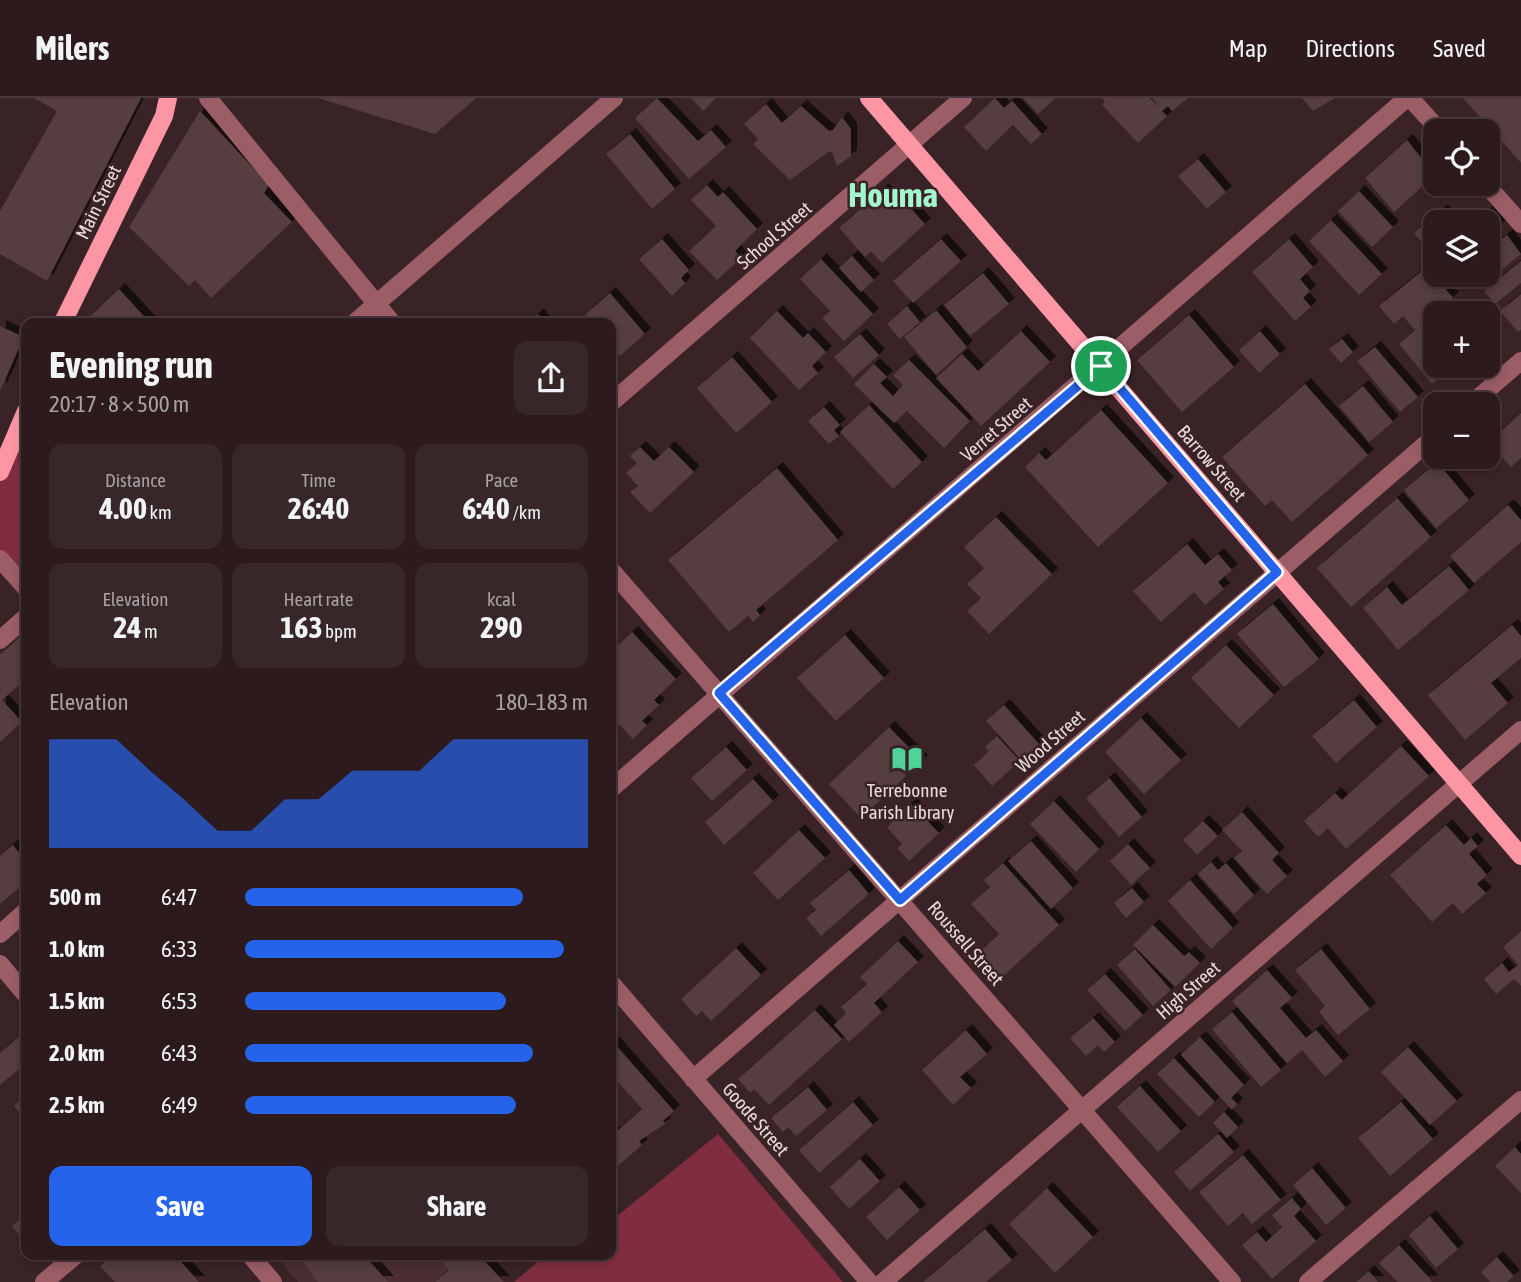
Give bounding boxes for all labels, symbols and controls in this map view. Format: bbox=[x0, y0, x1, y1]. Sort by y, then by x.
text: Milers bbox=[35, 29, 109, 67]
text: Map bbox=[1229, 35, 1267, 62]
text: Directions bbox=[1305, 35, 1395, 62]
text: Saved bbox=[1433, 35, 1486, 62]
map controls bbox=[1423, 119, 1500, 469]
button: locate bbox=[1423, 119, 1500, 196]
street label: Main Street bbox=[71, 161, 125, 243]
district label: Houma bbox=[848, 176, 938, 214]
street label: School Street bbox=[732, 197, 816, 273]
button: layers bbox=[1423, 210, 1500, 287]
button: + bbox=[1423, 301, 1500, 378]
pin bbox=[1071, 336, 1131, 396]
button: share bbox=[514, 341, 588, 415]
text: Evening run bbox=[49, 343, 213, 386]
icon: arrive bbox=[1082, 347, 1120, 385]
text: 20:17 · 8 × 500 m bbox=[49, 391, 189, 417]
street label: Verret Street bbox=[956, 392, 1036, 466]
button: − bbox=[1423, 392, 1500, 469]
street label: Barrow Street bbox=[1173, 421, 1251, 505]
text: Distance bbox=[105, 469, 166, 491]
text: Time bbox=[301, 469, 336, 491]
text: Pace bbox=[485, 469, 518, 491]
text: 4.00 bbox=[99, 491, 147, 525]
text: 26:40 bbox=[288, 491, 349, 525]
text: 6:40 bbox=[462, 491, 510, 525]
text: km bbox=[147, 501, 172, 523]
text: /km bbox=[510, 501, 541, 523]
text: Elevation bbox=[103, 588, 168, 610]
text: Heart rate bbox=[284, 588, 353, 610]
text: kcal bbox=[487, 588, 516, 610]
text: 24 bbox=[113, 610, 141, 644]
text: 163 bbox=[280, 610, 323, 644]
text: 290 bbox=[480, 610, 523, 644]
text: m bbox=[141, 620, 158, 642]
text: bpm bbox=[323, 620, 357, 642]
text: Elevation bbox=[49, 689, 129, 715]
text: 180–183 m bbox=[495, 689, 588, 715]
street label: Wood Street bbox=[1011, 705, 1089, 777]
library icon: Terrebonne Parish Library bbox=[890, 742, 924, 776]
place label: Terrebonne Parish Library bbox=[860, 779, 954, 823]
text: 500 m bbox=[49, 884, 101, 910]
text: 6:47 bbox=[161, 884, 198, 910]
street label: Roussell Street bbox=[924, 897, 1008, 989]
text: 1.0 km bbox=[49, 936, 105, 962]
text: 6:33 bbox=[161, 936, 198, 962]
street label: High Street bbox=[1152, 956, 1224, 1024]
text: 1.5 km bbox=[49, 988, 105, 1014]
text: 6:53 bbox=[161, 988, 198, 1014]
text: 2.0 km bbox=[49, 1040, 105, 1066]
text: 6:43 bbox=[161, 1040, 198, 1066]
street label: Goode Street bbox=[718, 1078, 794, 1160]
text: 2.5 km bbox=[49, 1092, 105, 1118]
text: 6:49 bbox=[161, 1092, 198, 1118]
button: Save bbox=[49, 1166, 312, 1246]
button: Share bbox=[326, 1166, 588, 1246]

